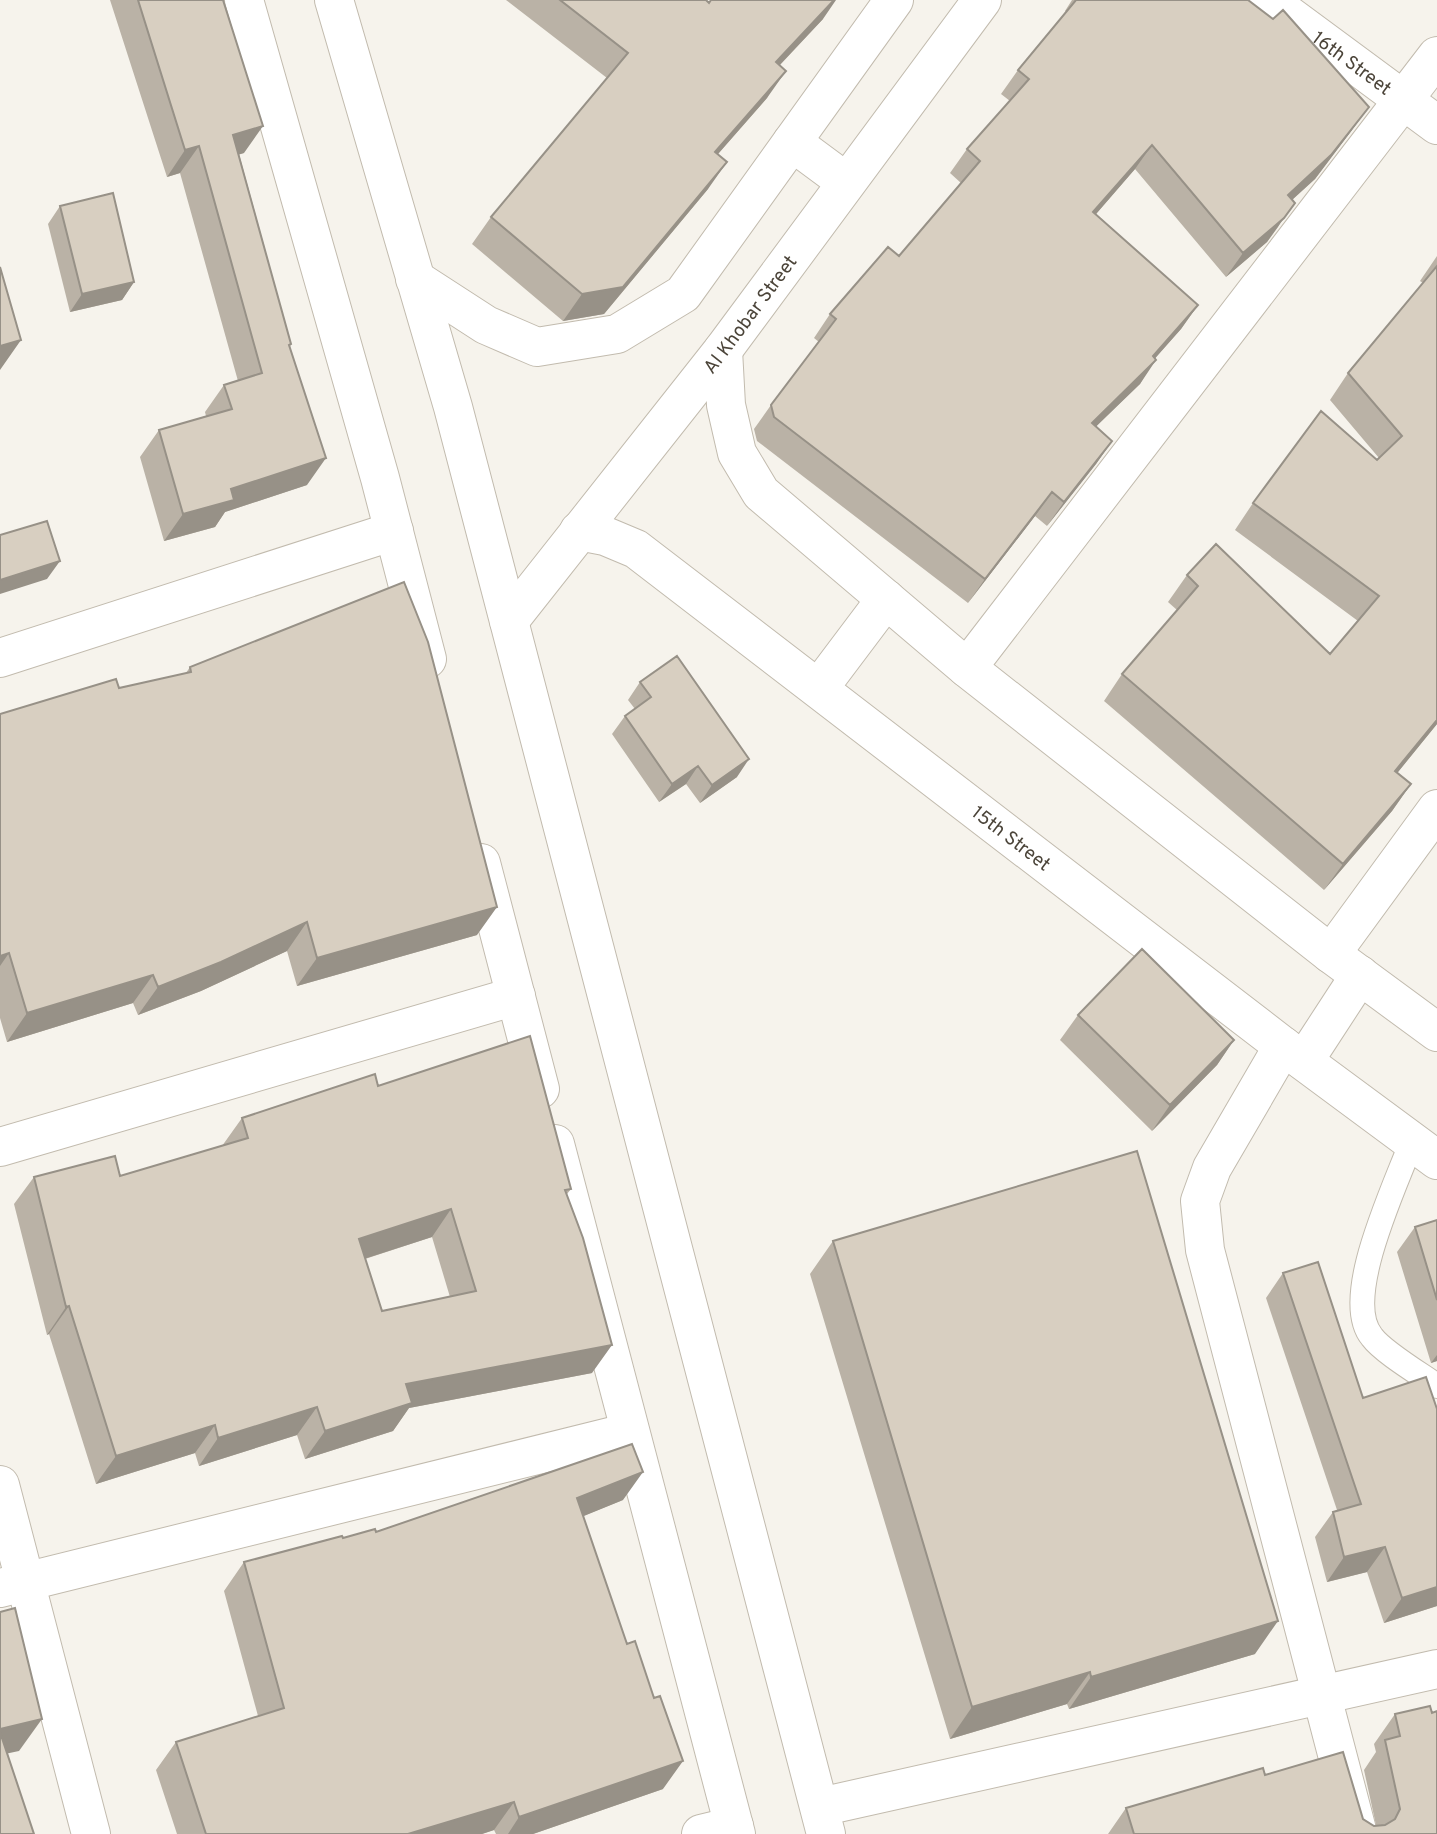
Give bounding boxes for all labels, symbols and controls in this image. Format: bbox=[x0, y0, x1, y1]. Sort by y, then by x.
street label: 16th Street bbox=[1307, 27, 1396, 101]
street label: Al Khobar Street bbox=[699, 251, 803, 379]
street label: 15th Street bbox=[966, 801, 1055, 877]

